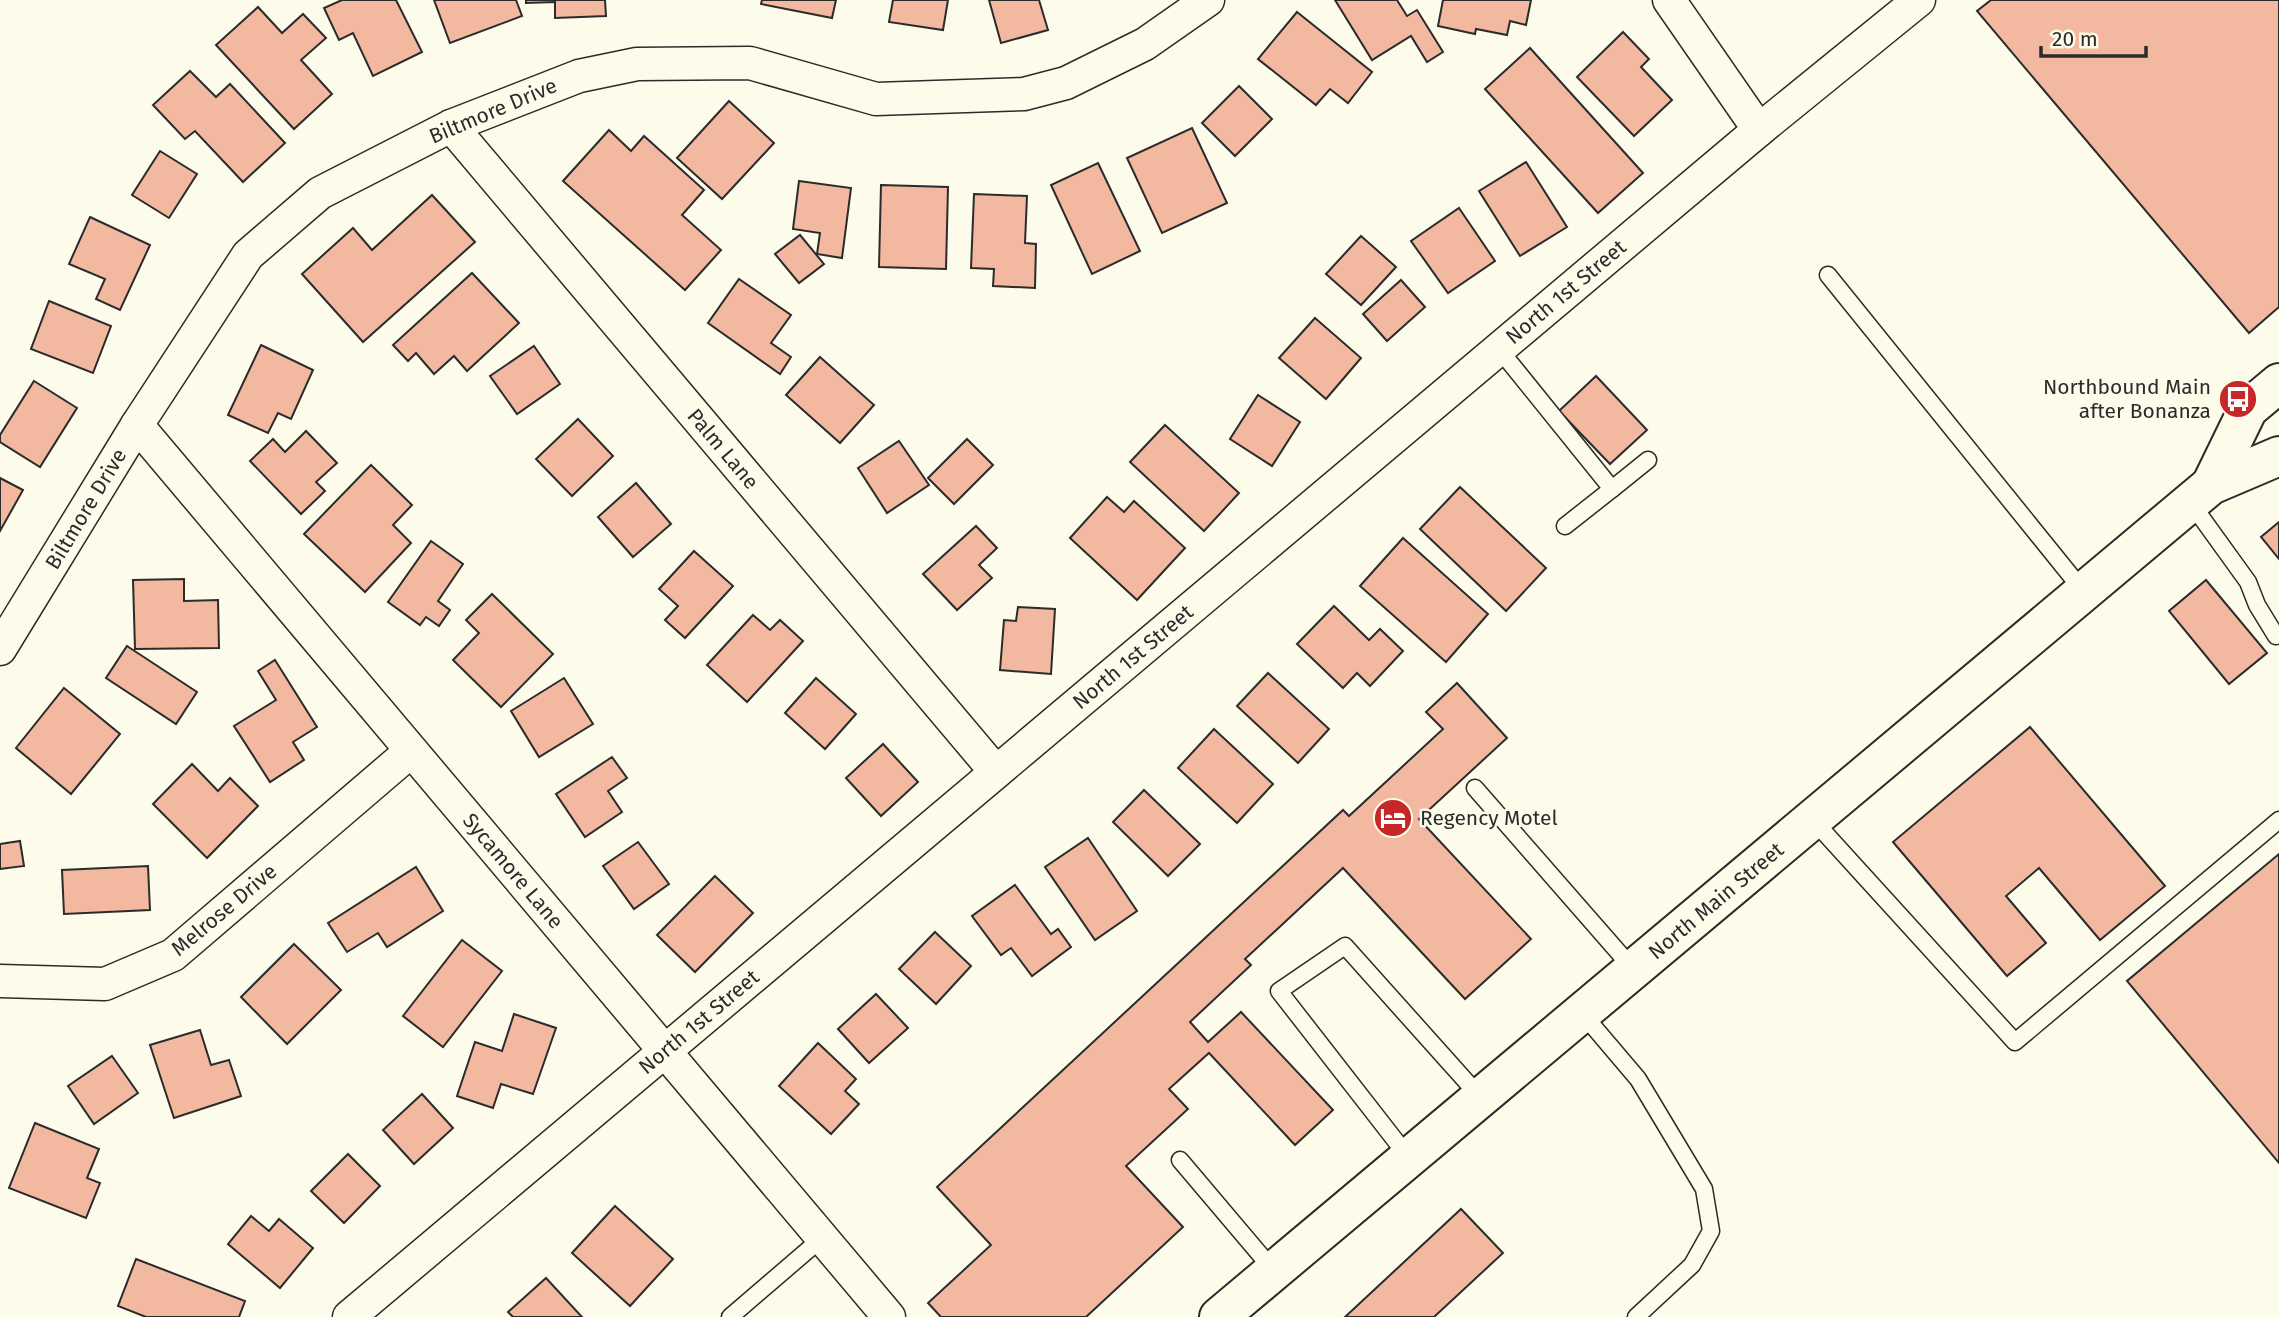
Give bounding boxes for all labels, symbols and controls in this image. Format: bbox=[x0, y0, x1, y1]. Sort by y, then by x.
scale bar bbox=[2041, 14, 2146, 58]
text: 20 m bbox=[2052, 26, 2098, 52]
street label: Biltmore Drive bbox=[425, 72, 561, 150]
street label: North 1st Street bbox=[1501, 234, 1632, 350]
place label: Northbound Main after Bonanza bbox=[2043, 374, 2211, 424]
bus stop icon: Northbound Main after Bonanza bbox=[2217, 378, 2259, 420]
street label: Palm Lane bbox=[682, 403, 764, 495]
street label: Biltmore Drive bbox=[40, 444, 132, 574]
street label: North 1st Street bbox=[1068, 599, 1199, 715]
hotel icon: Regency Motel bbox=[1372, 797, 1414, 839]
place label: Regency Motel bbox=[1420, 805, 1558, 831]
street label: Sycamore Lane bbox=[457, 808, 569, 934]
street label: North Main Street bbox=[1643, 837, 1789, 965]
street label: Melrose Drive bbox=[166, 858, 282, 962]
street label: North 1st Street bbox=[634, 964, 765, 1080]

